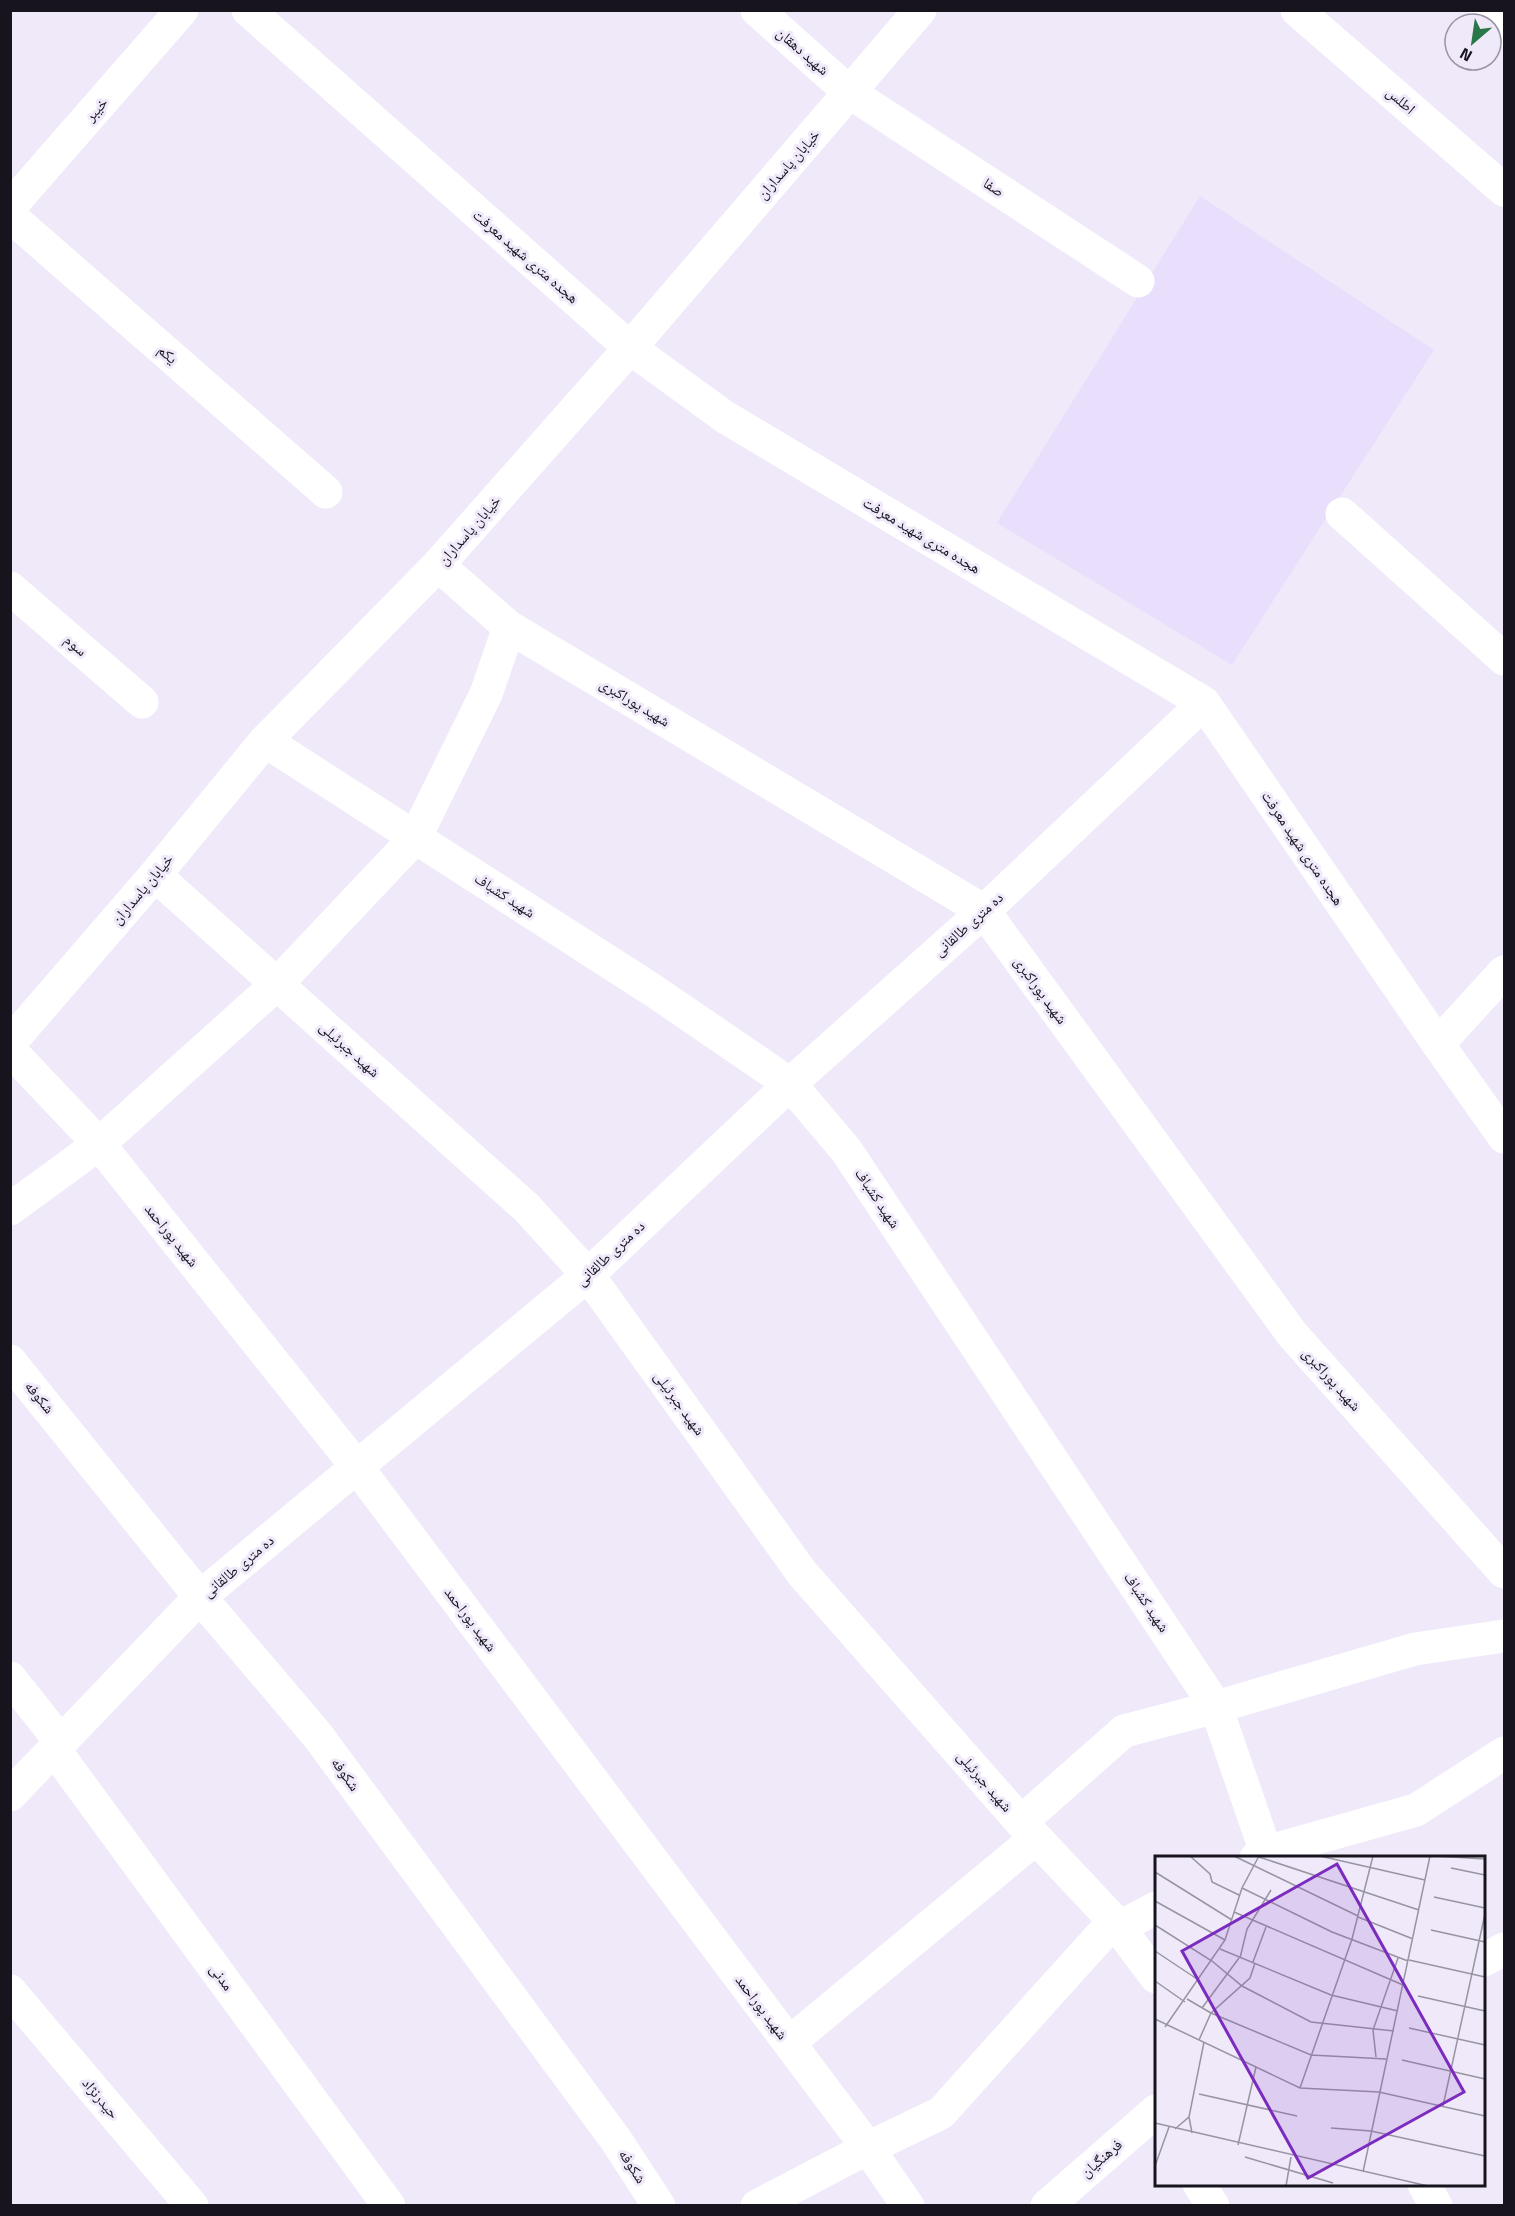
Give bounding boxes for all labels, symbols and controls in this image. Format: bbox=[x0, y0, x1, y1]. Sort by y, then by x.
north arrow bbox=[1443, 12, 1503, 72]
street label: شهید دهقان bbox=[771, 21, 835, 81]
text: N bbox=[1455, 42, 1476, 68]
street label: اطلس bbox=[1381, 81, 1421, 119]
street label: خیبر bbox=[78, 92, 113, 127]
street label: خیابان پاسداران bbox=[751, 124, 825, 204]
street label: صفا bbox=[979, 172, 1009, 202]
street label: هجده متری شهید معرفت bbox=[468, 203, 584, 309]
street label: یکم bbox=[153, 339, 183, 369]
street label: خیابان پاسداران bbox=[432, 490, 506, 570]
street label: هجده متری شهید معرفت bbox=[859, 491, 985, 579]
street label: سوم bbox=[59, 628, 93, 662]
street label: شهید پوراکبری bbox=[595, 672, 675, 732]
street label: هجده متری شهید معرفت bbox=[1256, 786, 1350, 910]
street label: خیابان پاسداران bbox=[105, 848, 179, 929]
street label: شهید کشباف bbox=[470, 867, 540, 923]
street label: ده متری طالقانی bbox=[928, 886, 1008, 962]
street label: شهید پوراکبری bbox=[1009, 951, 1074, 1029]
street label: شهید جبرئیلی bbox=[314, 1015, 386, 1083]
street label: شهید کشباف bbox=[849, 1163, 907, 1233]
street label: شهید پوراحمد bbox=[139, 1198, 205, 1272]
street label: ده متری طالقانی bbox=[570, 1215, 650, 1291]
street label: شهید پوراکبری bbox=[1297, 1342, 1367, 1416]
street label: شهید جبرئیلی bbox=[649, 1366, 711, 1440]
street label: شکوفه bbox=[19, 1375, 61, 1419]
street label: ده متری طالقانی bbox=[197, 1529, 279, 1603]
street label: شهید کشباف bbox=[1118, 1567, 1176, 1637]
street label: شهید پوراحمد bbox=[439, 1582, 503, 1656]
street label: شهید جبرئیلی bbox=[952, 1745, 1018, 1817]
street label: شکوفه bbox=[326, 1752, 366, 1796]
inset map bbox=[1155, 1856, 1485, 2186]
street label: مدنی bbox=[204, 1959, 240, 1995]
street label: شهید پوراحمد bbox=[730, 1970, 794, 2044]
street label: حیدرنژاد bbox=[77, 2072, 125, 2124]
street label: فرهنگیان bbox=[1075, 2133, 1127, 2183]
street label: شکوفه bbox=[613, 2144, 653, 2188]

